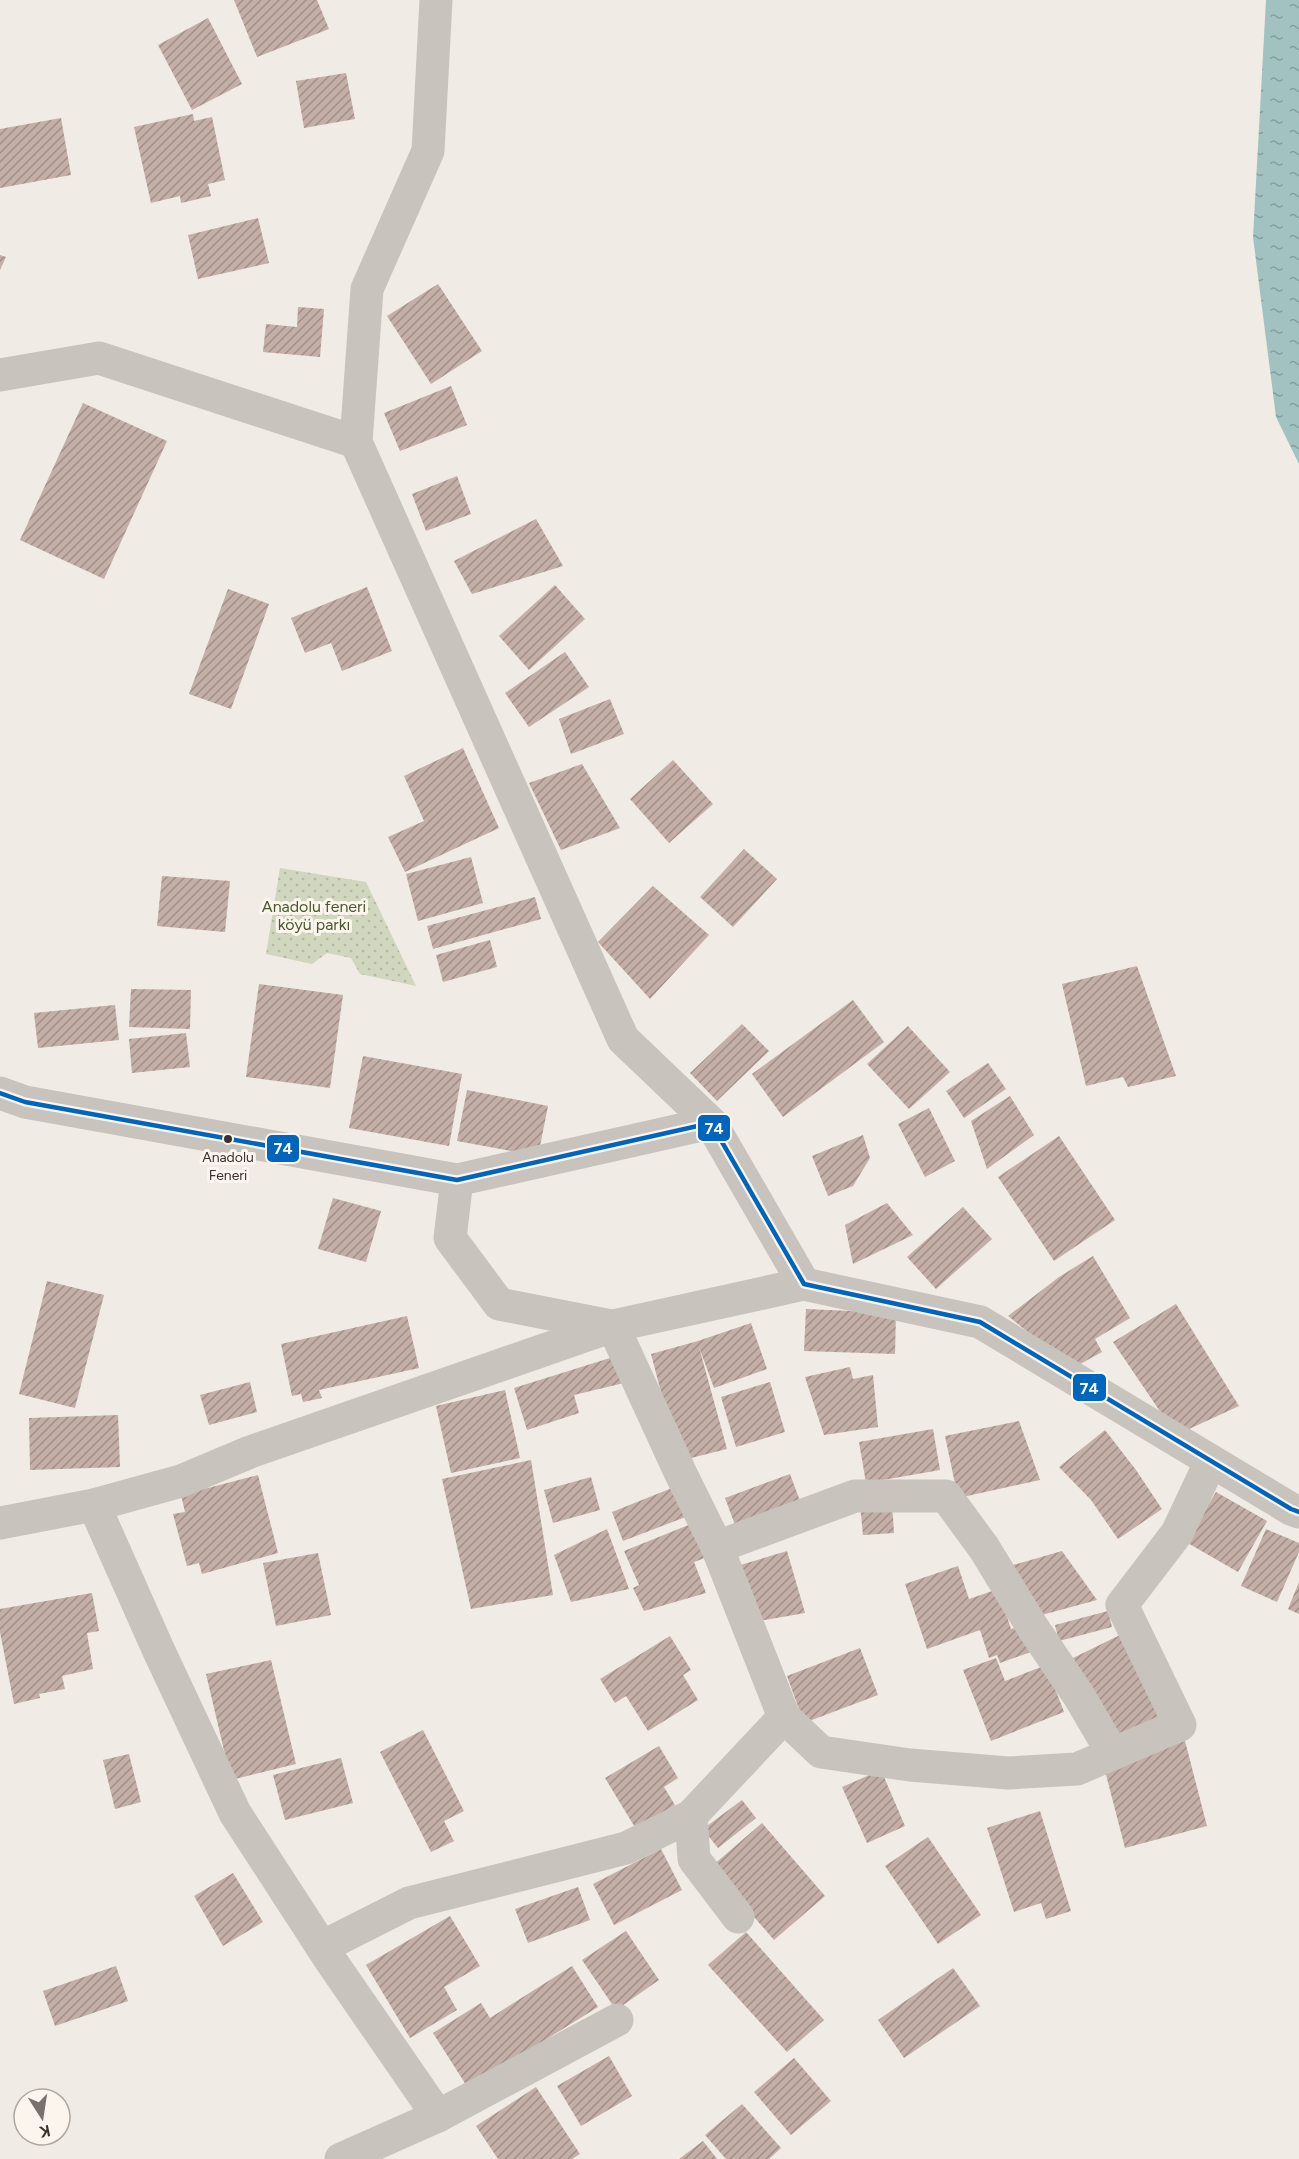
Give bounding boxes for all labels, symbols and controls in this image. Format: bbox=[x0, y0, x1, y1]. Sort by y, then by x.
park label: Anadolu feneri köyü parkı bbox=[262, 897, 366, 934]
line badge: 74 bbox=[697, 1114, 731, 1142]
text: 74 bbox=[704, 1119, 724, 1138]
marker: Anadolu Feneri bbox=[222, 1133, 234, 1145]
line badge: 74 bbox=[266, 1134, 300, 1163]
text: 74 bbox=[273, 1139, 293, 1158]
place label: Anadolu Feneri bbox=[202, 1149, 254, 1184]
line badge: 74 bbox=[1072, 1373, 1107, 1402]
text: 74 bbox=[1079, 1379, 1099, 1398]
north arrow bbox=[12, 2087, 72, 2147]
text: K bbox=[37, 2121, 52, 2142]

